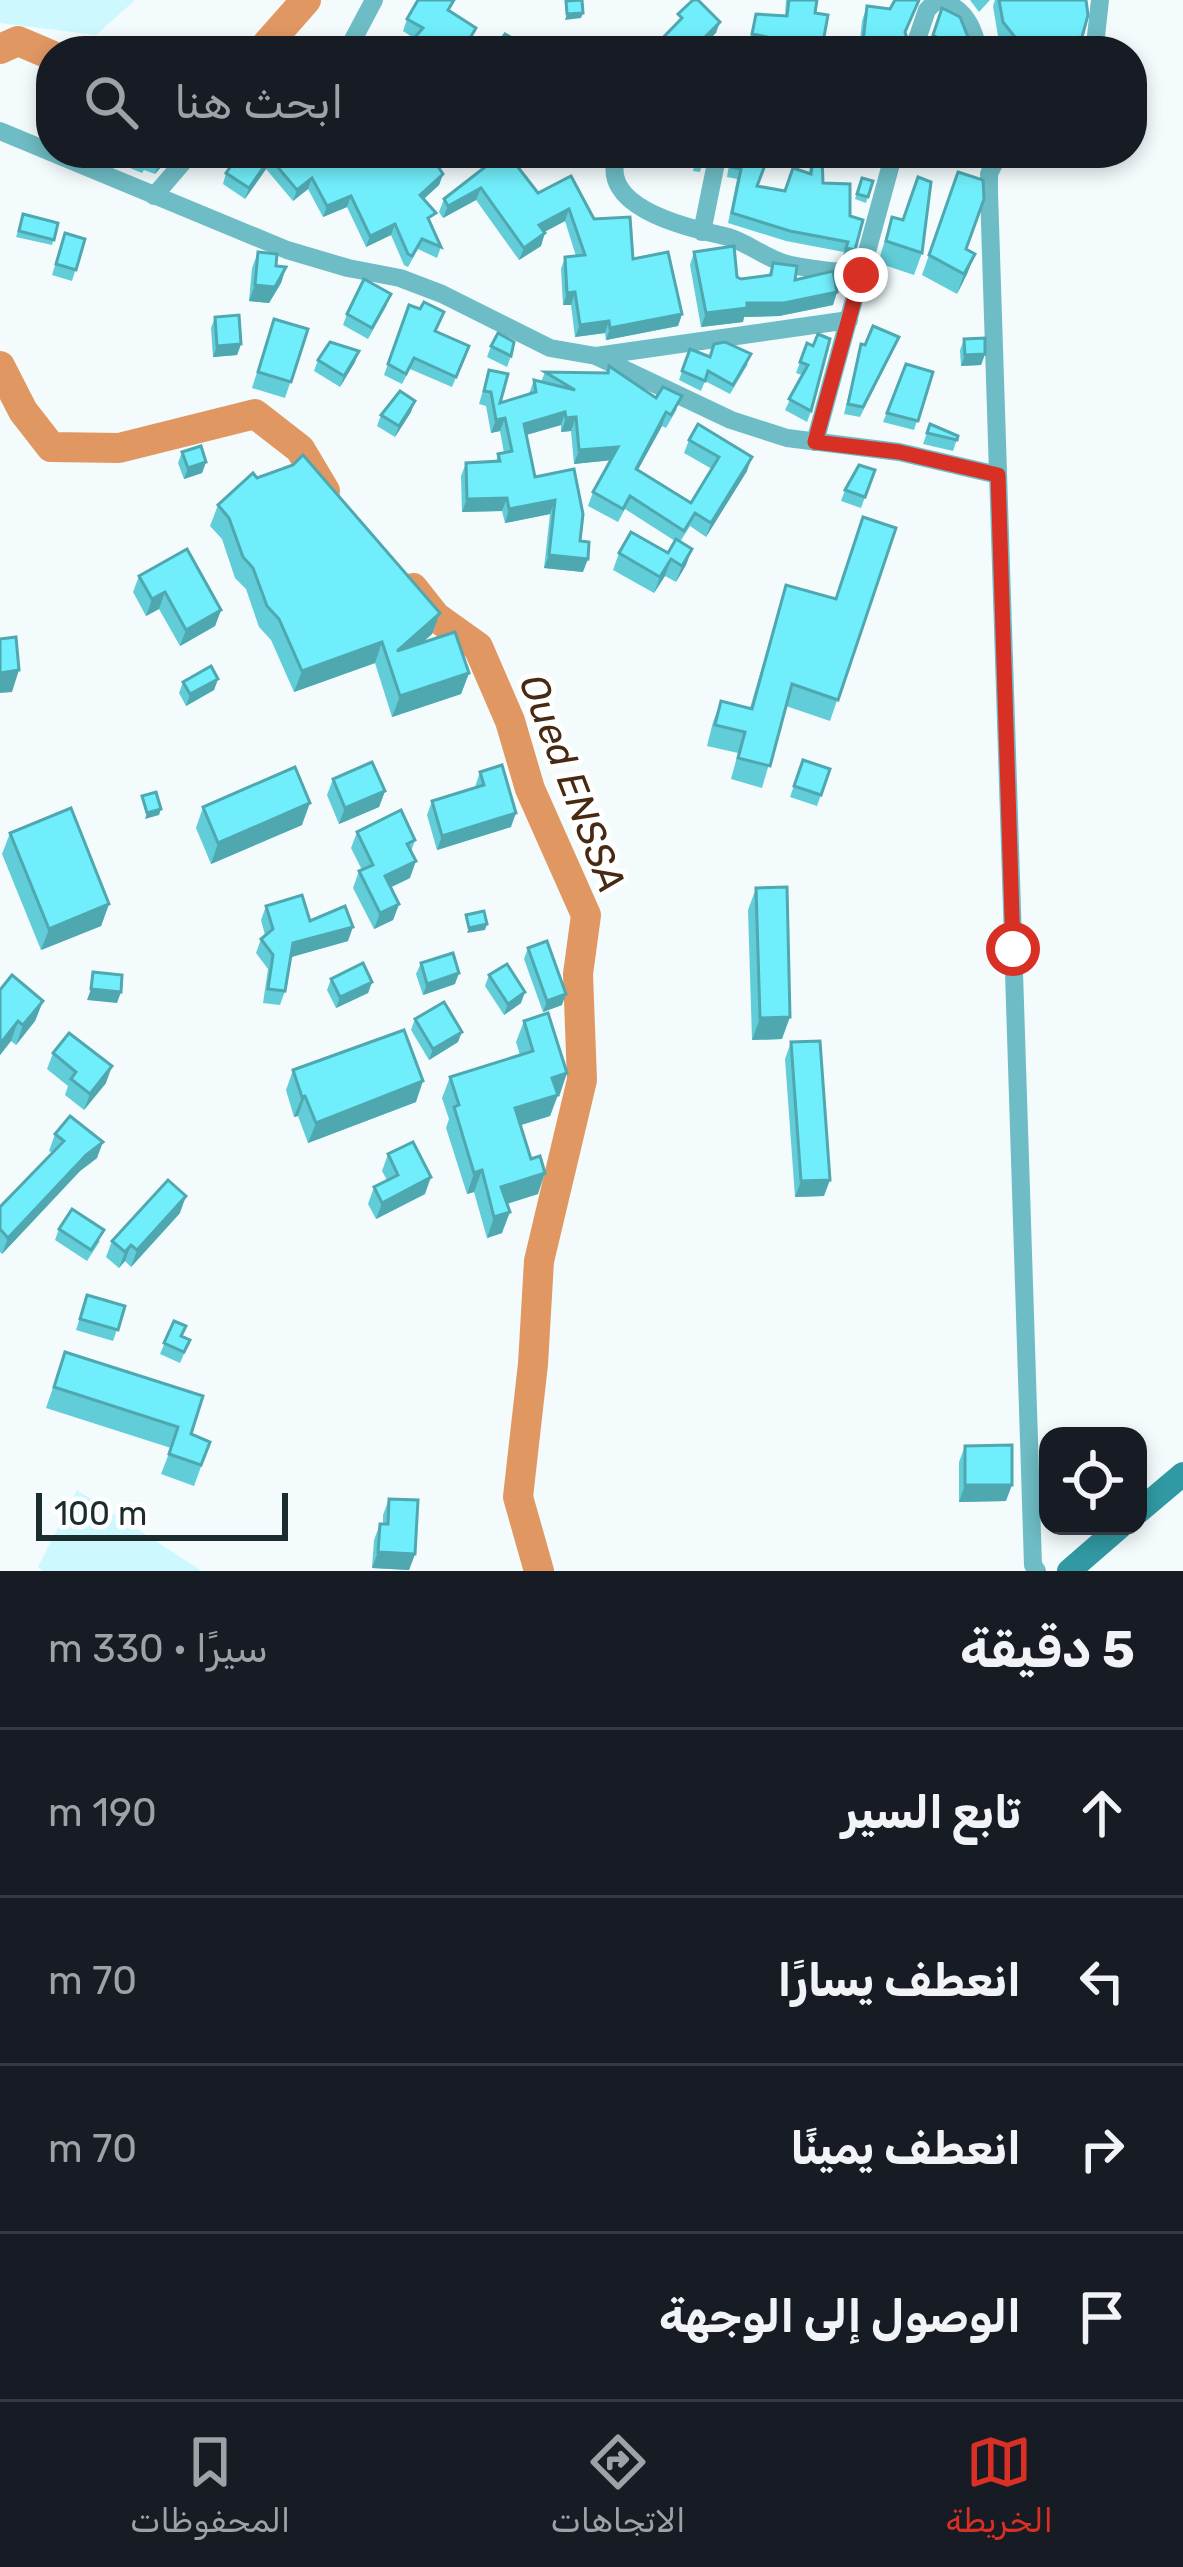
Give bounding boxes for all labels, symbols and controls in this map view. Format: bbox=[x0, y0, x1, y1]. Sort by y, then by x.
search box bbox=[36, 36, 1147, 168]
icon: search bbox=[78, 69, 144, 135]
text: ابحث هنا bbox=[174, 76, 344, 129]
route end bbox=[834, 248, 888, 302]
water label: Oued ENSSA bbox=[509, 668, 635, 899]
route start bbox=[986, 922, 1040, 976]
map controls bbox=[1039, 1427, 1147, 1535]
button: locate bbox=[1039, 1427, 1147, 1535]
scale bar bbox=[36, 1487, 288, 1540]
text: 100 m bbox=[54, 1494, 147, 1533]
text: 5 دقيقة bbox=[960, 1619, 1135, 1680]
text: سيرًا · 330 m bbox=[48, 1626, 268, 1672]
icon: ahead bbox=[1069, 1780, 1135, 1846]
text: تابع السير bbox=[841, 1786, 1021, 1839]
text: 190 m bbox=[48, 1790, 157, 1836]
icon: left bbox=[1069, 1948, 1135, 2014]
text: انعطف يسارًا bbox=[777, 1954, 1021, 2007]
text: 70 m bbox=[48, 1958, 137, 2004]
icon: right bbox=[1069, 2116, 1135, 2182]
text: انعطف يمينًا bbox=[790, 2122, 1021, 2175]
text: 70 m bbox=[48, 2126, 137, 2172]
icon: arrive bbox=[1069, 2284, 1135, 2350]
text: الوصول إلى الوجهة bbox=[659, 2290, 1021, 2343]
tab: المحفوظات bbox=[130, 2429, 290, 2540]
tab: الاتجاهات bbox=[550, 2429, 686, 2540]
tab: الخريطة bbox=[946, 2429, 1053, 2540]

